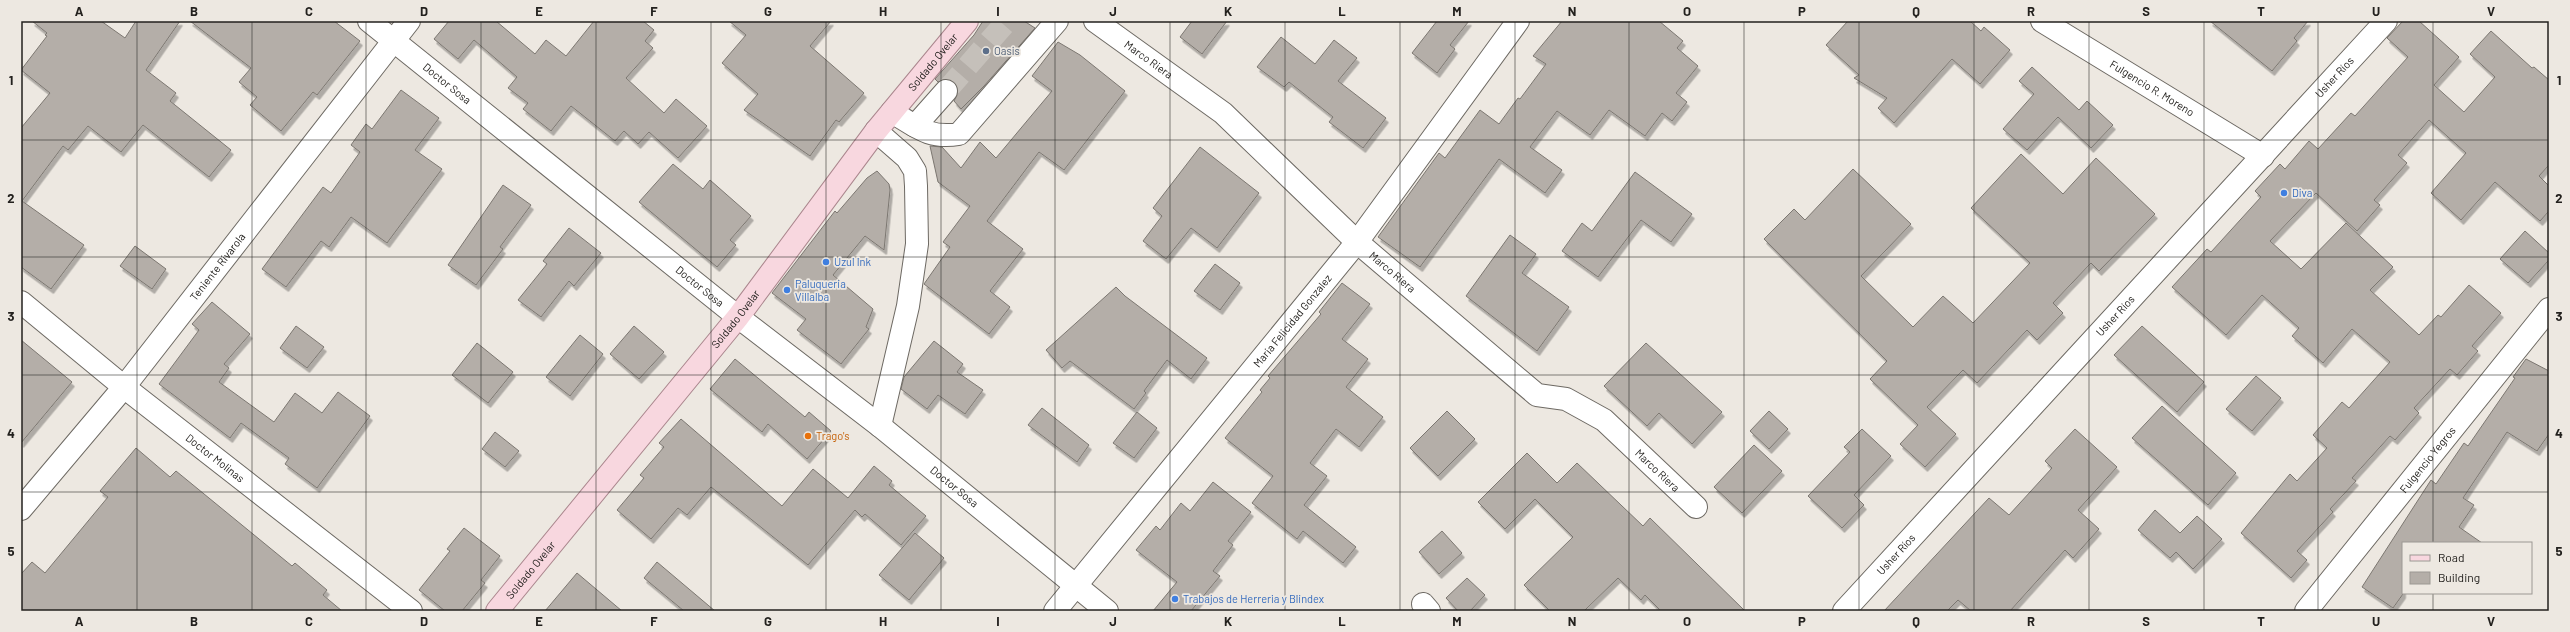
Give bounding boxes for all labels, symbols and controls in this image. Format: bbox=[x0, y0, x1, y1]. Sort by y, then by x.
text: A bbox=[75, 3, 84, 19]
text: B bbox=[190, 3, 198, 19]
text: C bbox=[305, 3, 313, 19]
text: D bbox=[420, 3, 428, 19]
text: E bbox=[535, 3, 543, 19]
text: F bbox=[650, 3, 658, 19]
text: G bbox=[764, 3, 772, 19]
text: H bbox=[879, 3, 887, 19]
text: I bbox=[996, 3, 1000, 19]
text: J bbox=[1109, 3, 1117, 19]
text: K bbox=[1224, 3, 1232, 19]
text: L bbox=[1338, 3, 1346, 19]
text: M bbox=[1452, 3, 1462, 19]
text: N bbox=[1568, 3, 1576, 19]
text: O bbox=[1683, 3, 1691, 19]
text: P bbox=[1798, 3, 1806, 19]
text: Q bbox=[1912, 3, 1920, 19]
text: R bbox=[2027, 3, 2035, 19]
text: S bbox=[2142, 3, 2150, 19]
text: T bbox=[2257, 3, 2265, 19]
text: U bbox=[2372, 3, 2380, 19]
text: V bbox=[2487, 3, 2495, 19]
street label: Soldado Ovelar bbox=[905, 31, 960, 93]
street label: Marco Riera bbox=[1122, 37, 1176, 81]
place label: Oasis bbox=[994, 44, 1020, 57]
marker: Oasis bbox=[981, 46, 991, 56]
street label: Usher Ríos bbox=[2312, 54, 2356, 100]
street label: Fulgencio R. Moreno bbox=[2108, 57, 2197, 119]
street label: Doctor Sosa bbox=[421, 60, 474, 106]
text: 1 bbox=[9, 72, 13, 88]
text: 1 bbox=[2557, 72, 2561, 88]
place label: Diva bbox=[2292, 186, 2312, 199]
marker: Diva bbox=[2279, 188, 2289, 198]
text: 2 bbox=[7, 190, 15, 206]
text: 2 bbox=[2555, 190, 2563, 206]
street label: Teniente Rivarola bbox=[187, 230, 248, 303]
street label: Marco Riera bbox=[1367, 248, 1418, 295]
place label: Uzul Ink bbox=[834, 255, 871, 268]
marker: Uzul Ink bbox=[821, 257, 831, 267]
street label: Doctor Sosa bbox=[673, 263, 727, 309]
street label: Maria Felicidad Gonzalez bbox=[1250, 271, 1334, 370]
place label: Paluqueria Villalba bbox=[795, 277, 846, 303]
marker: Paluqueria Villalba bbox=[782, 285, 792, 295]
street label: Soldado Ovelar bbox=[708, 287, 762, 351]
street label: Usher Ríos bbox=[2093, 292, 2137, 338]
text: 3 bbox=[7, 308, 15, 324]
text: 3 bbox=[2555, 308, 2563, 324]
street label: Fulgencio Yegros bbox=[2397, 424, 2458, 495]
text: 4 bbox=[7, 425, 15, 441]
text: 4 bbox=[2555, 425, 2563, 441]
place label: Trago's bbox=[816, 429, 849, 442]
street label: Doctor Molinas bbox=[183, 431, 247, 485]
marker: Trago's bbox=[803, 431, 813, 441]
street label: Marco Riera bbox=[1633, 446, 1683, 494]
street label: Doctor Sosa bbox=[928, 463, 981, 510]
street label: Usher Ríos bbox=[1874, 531, 1918, 577]
street label: Soldado Ovelar bbox=[503, 538, 558, 601]
legend bbox=[2402, 542, 2532, 594]
text: 5 bbox=[7, 543, 15, 559]
text: 5 bbox=[2555, 543, 2563, 559]
text: Road bbox=[2438, 550, 2465, 564]
text: Building bbox=[2438, 570, 2480, 584]
place label: Trabajos de Herreria y Blindex bbox=[1183, 592, 1324, 605]
marker: Trabajos de Herreria y Blindex bbox=[1170, 594, 1180, 604]
text: A bbox=[75, 613, 84, 629]
text: B bbox=[190, 613, 198, 629]
text: C bbox=[305, 613, 313, 629]
text: D bbox=[420, 613, 428, 629]
text: E bbox=[535, 613, 543, 629]
text: F bbox=[650, 613, 658, 629]
text: G bbox=[764, 613, 772, 629]
text: H bbox=[879, 613, 887, 629]
text: I bbox=[996, 613, 1000, 629]
text: J bbox=[1109, 613, 1117, 629]
text: K bbox=[1224, 613, 1232, 629]
text: L bbox=[1338, 613, 1346, 629]
text: M bbox=[1452, 613, 1462, 629]
text: N bbox=[1568, 613, 1576, 629]
text: O bbox=[1683, 613, 1691, 629]
text: P bbox=[1798, 613, 1806, 629]
text: Q bbox=[1912, 613, 1920, 629]
text: R bbox=[2027, 613, 2035, 629]
text: S bbox=[2142, 613, 2150, 629]
text: T bbox=[2257, 613, 2265, 629]
text: U bbox=[2372, 613, 2380, 629]
text: V bbox=[2487, 613, 2495, 629]

